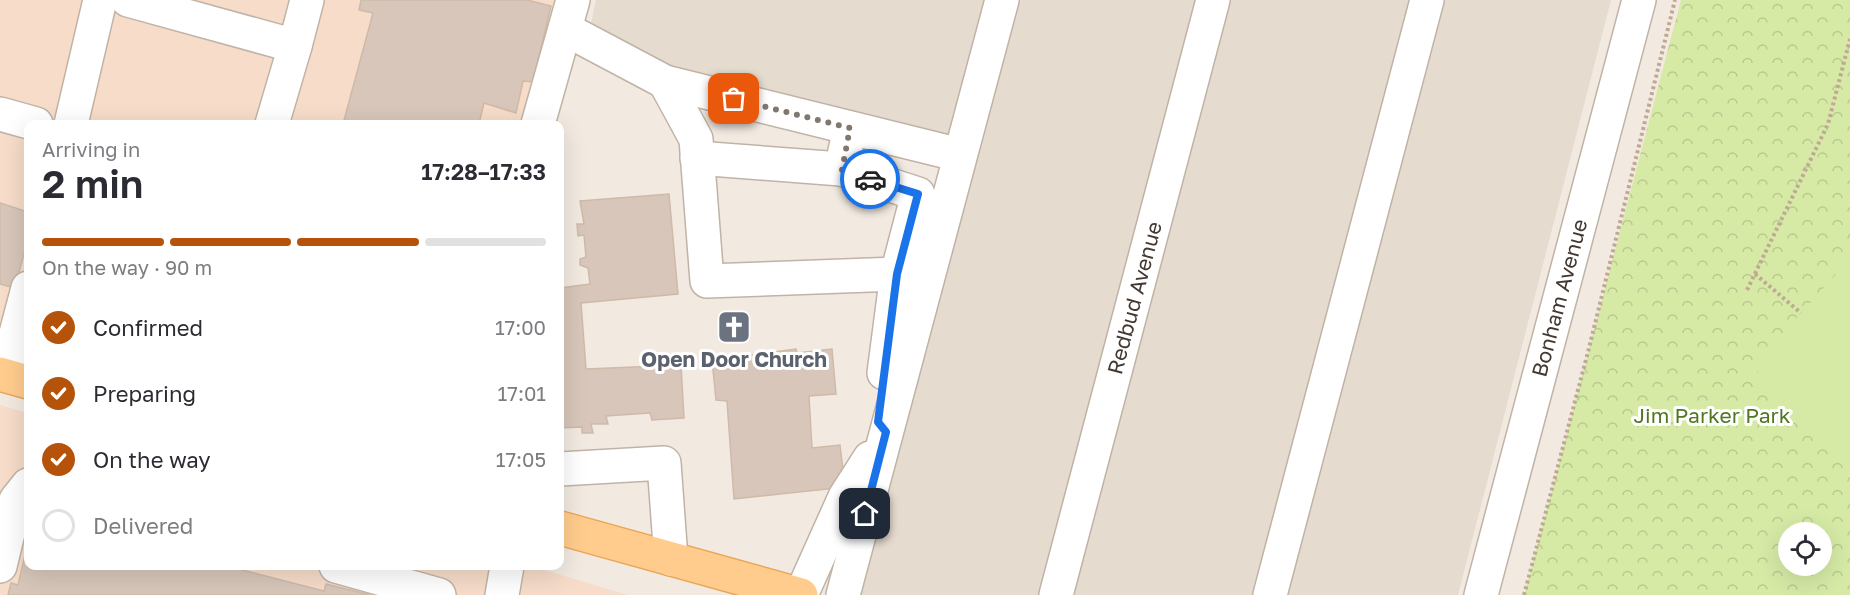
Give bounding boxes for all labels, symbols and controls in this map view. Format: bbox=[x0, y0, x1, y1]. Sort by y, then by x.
pin bbox=[708, 73, 759, 124]
icon: bag bbox=[717, 82, 750, 115]
text: Arriving in bbox=[42, 137, 140, 161]
courier bbox=[840, 149, 900, 209]
text: 17:28–17:33 bbox=[421, 158, 546, 185]
text: 2 min bbox=[42, 160, 143, 207]
icon: car bbox=[854, 163, 887, 196]
street label: Bonham Avenue bbox=[1525, 216, 1593, 380]
street label: Redbud Avenue bbox=[1101, 219, 1167, 377]
text: On the way · 90 m bbox=[42, 255, 212, 279]
church icon: Open Door Church bbox=[716, 309, 752, 345]
icon: check bbox=[42, 311, 75, 344]
text: Confirmed bbox=[93, 314, 203, 341]
text: 17:00 bbox=[495, 315, 546, 339]
place label: Open Door Church bbox=[641, 346, 827, 372]
icon: check bbox=[42, 377, 75, 410]
text: Preparing bbox=[93, 380, 196, 407]
text: 17:01 bbox=[498, 381, 546, 405]
park label: Jim Parker Park bbox=[1633, 402, 1791, 428]
icon: check bbox=[42, 443, 75, 476]
text: On the way bbox=[93, 446, 211, 473]
text: 17:05 bbox=[496, 447, 546, 471]
pin bbox=[839, 488, 890, 539]
icon: home bbox=[848, 497, 881, 530]
text: Delivered bbox=[93, 512, 193, 539]
map controls bbox=[1778, 522, 1832, 576]
button: locate bbox=[1778, 522, 1832, 576]

